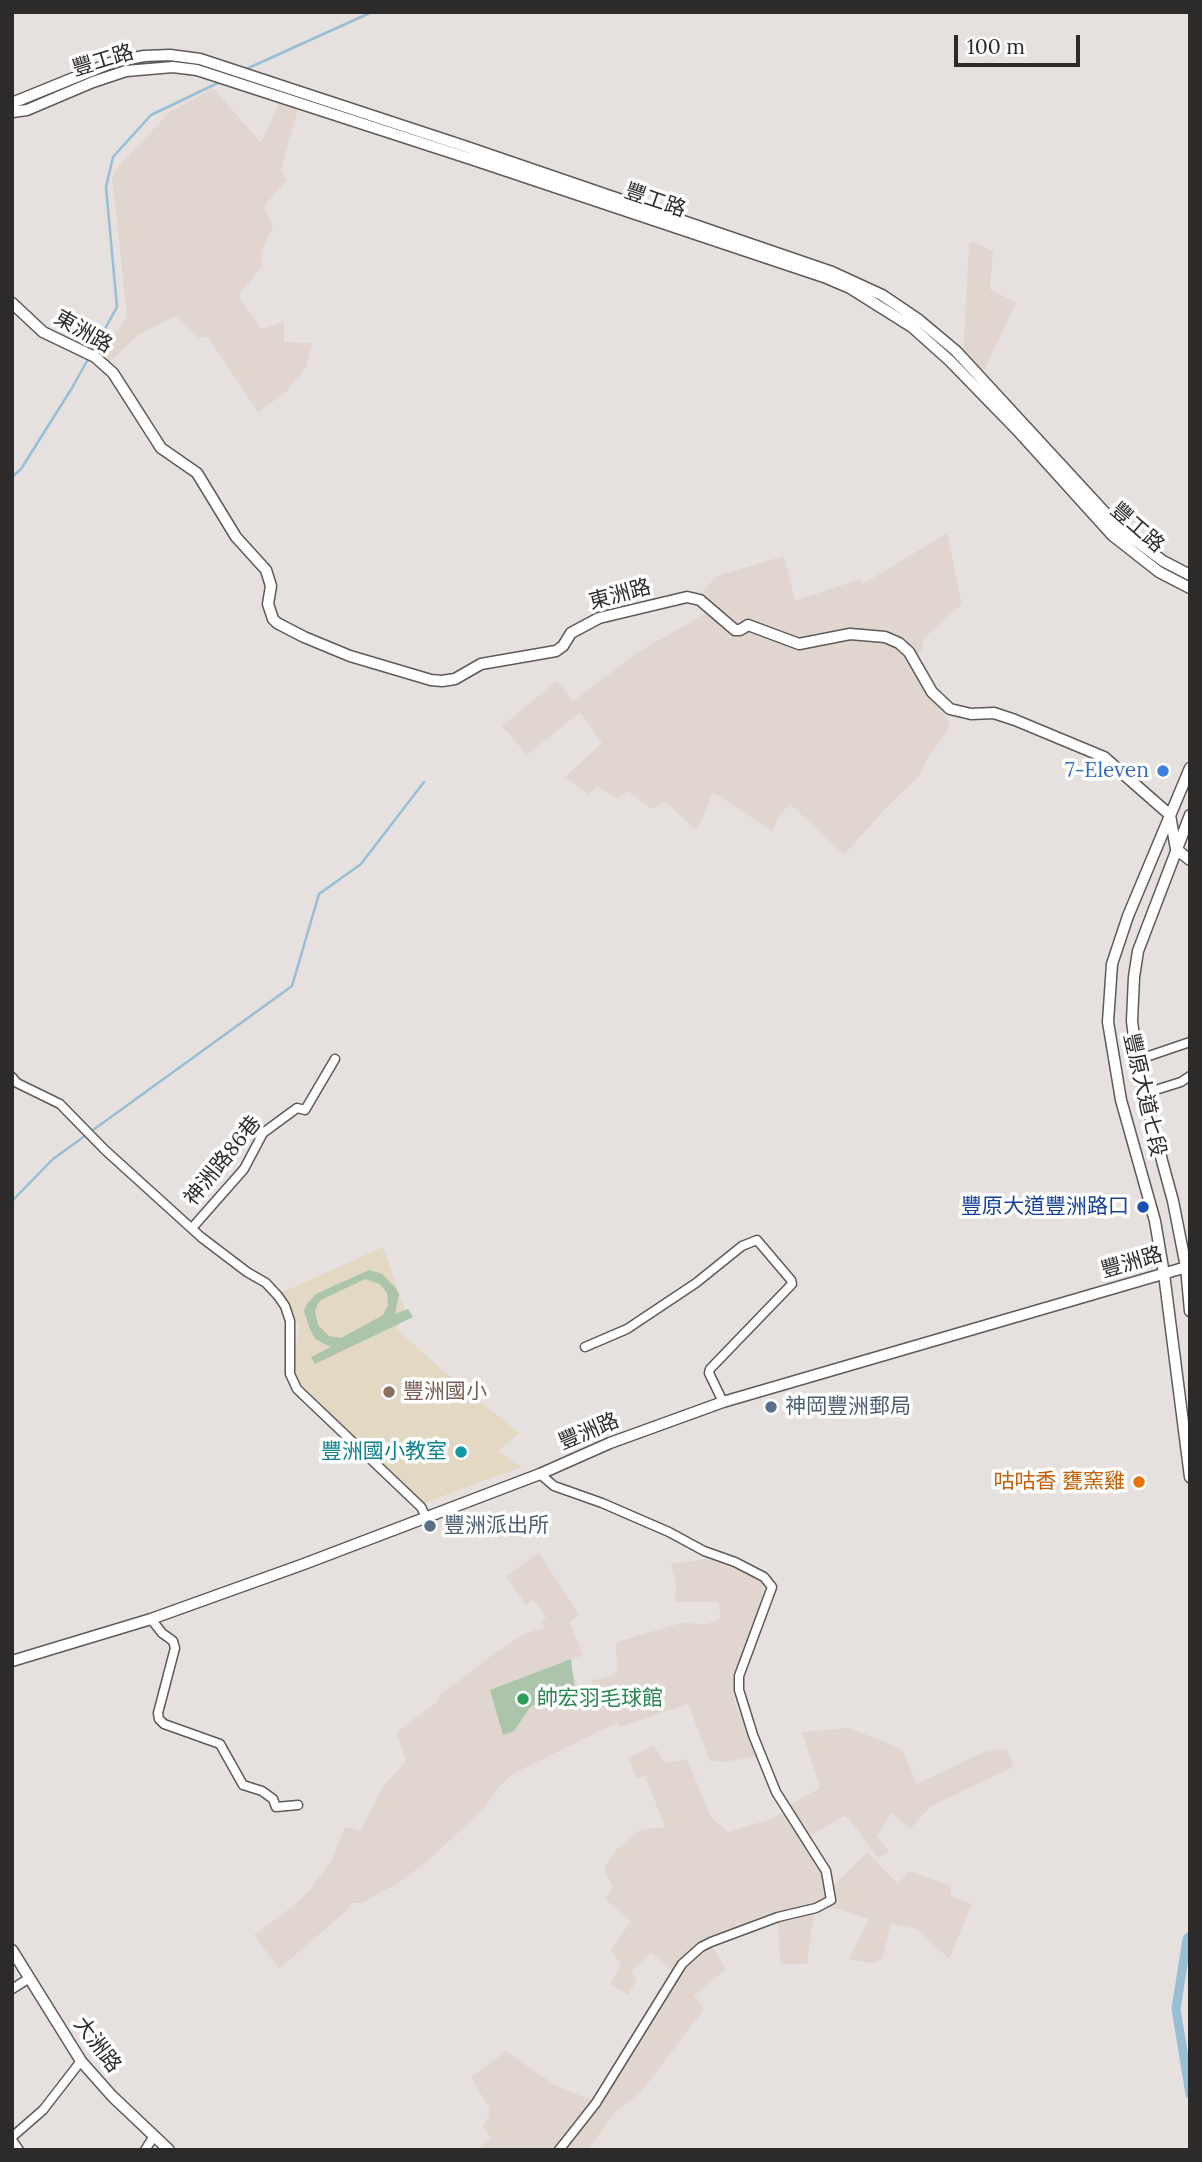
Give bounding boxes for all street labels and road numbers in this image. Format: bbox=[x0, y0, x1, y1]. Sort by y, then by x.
street label: 豐工路 bbox=[69, 40, 137, 82]
street label: 豐工路 bbox=[621, 179, 689, 223]
street label: 東洲路 bbox=[49, 305, 117, 359]
street label: 豐工路 bbox=[1105, 498, 1169, 558]
street label: 東洲路 bbox=[586, 575, 654, 615]
street label: 豐原大道七段 bbox=[1118, 1031, 1170, 1159]
street label: 神洲路86巷 bbox=[179, 1111, 267, 1211]
street label: 豐洲路 bbox=[1098, 1242, 1166, 1284]
street label: 豐洲路 bbox=[555, 1408, 623, 1456]
street label: 大洲路 bbox=[68, 2012, 126, 2078]

